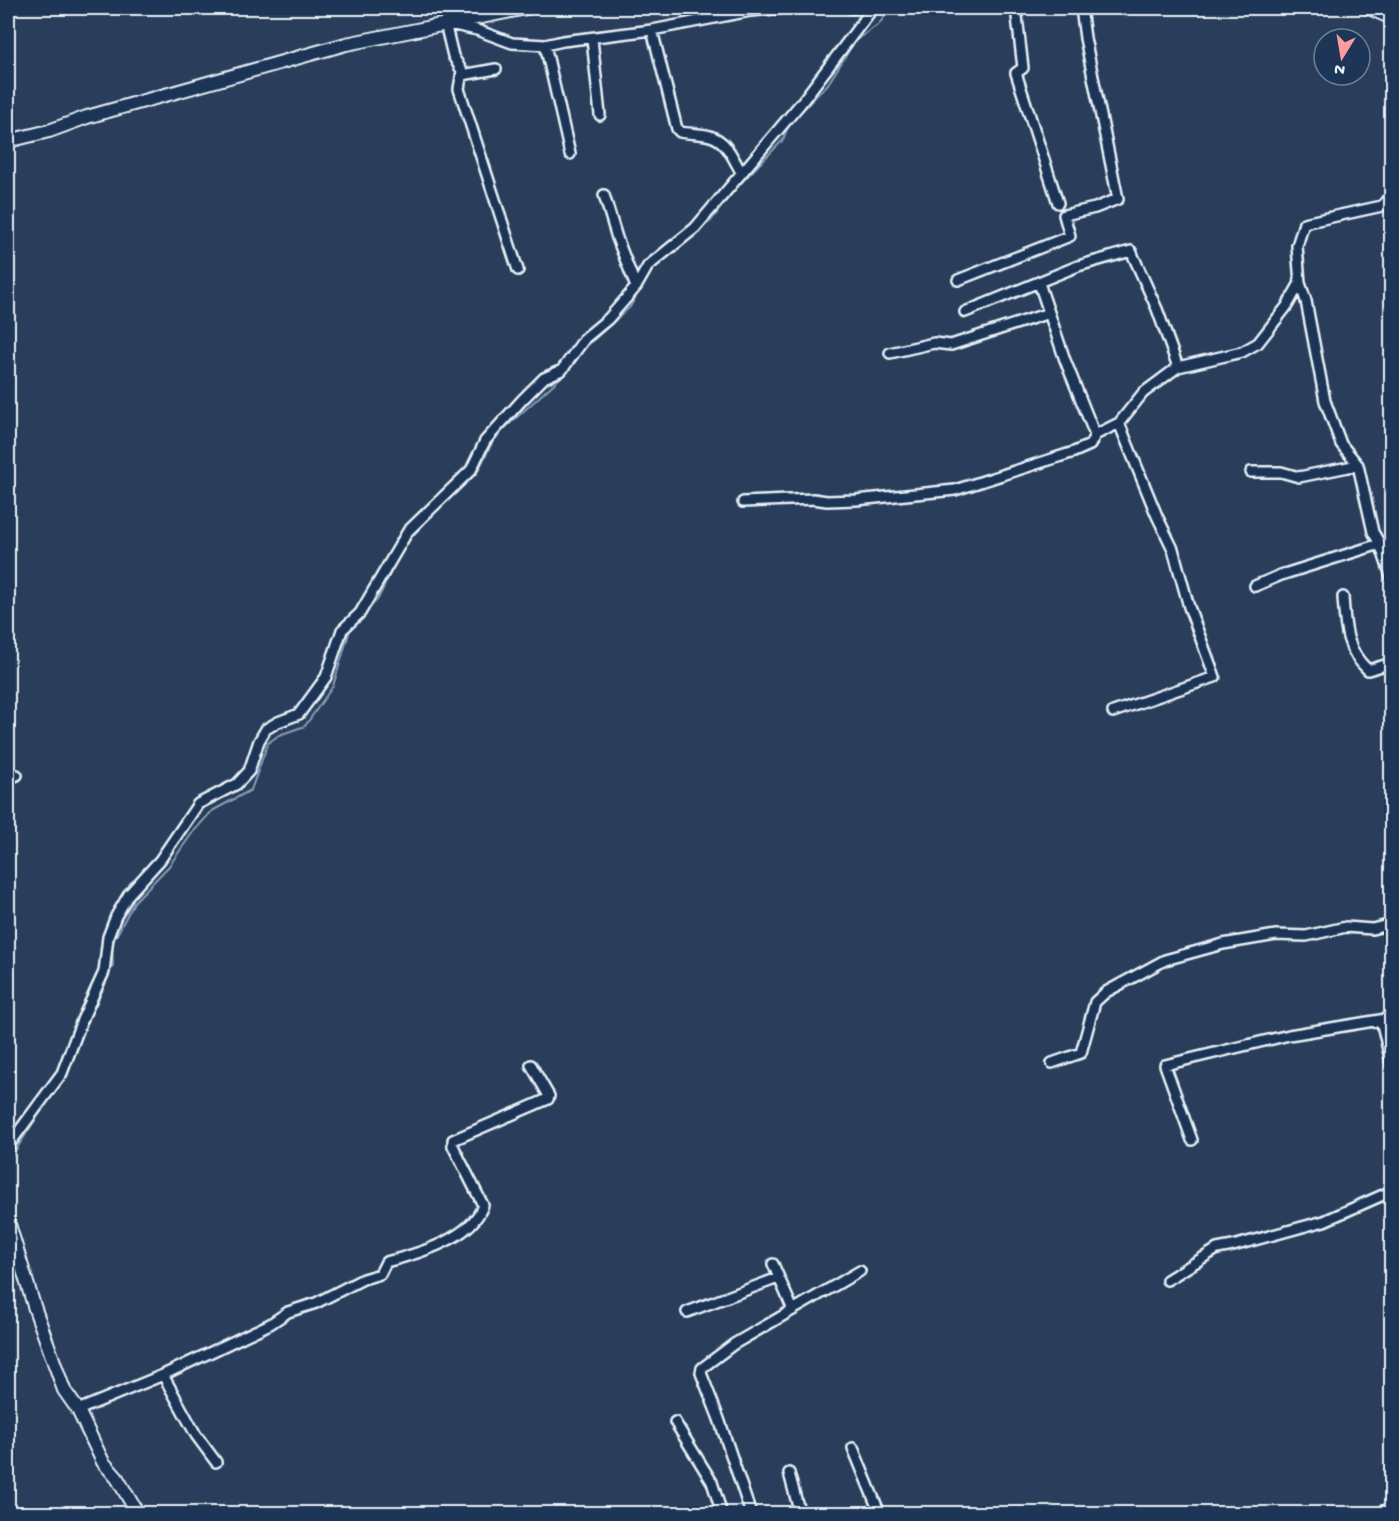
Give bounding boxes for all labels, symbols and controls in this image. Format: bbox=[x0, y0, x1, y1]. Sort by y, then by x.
north arrow bbox=[1312, 27, 1372, 87]
text: N bbox=[1332, 58, 1347, 79]

